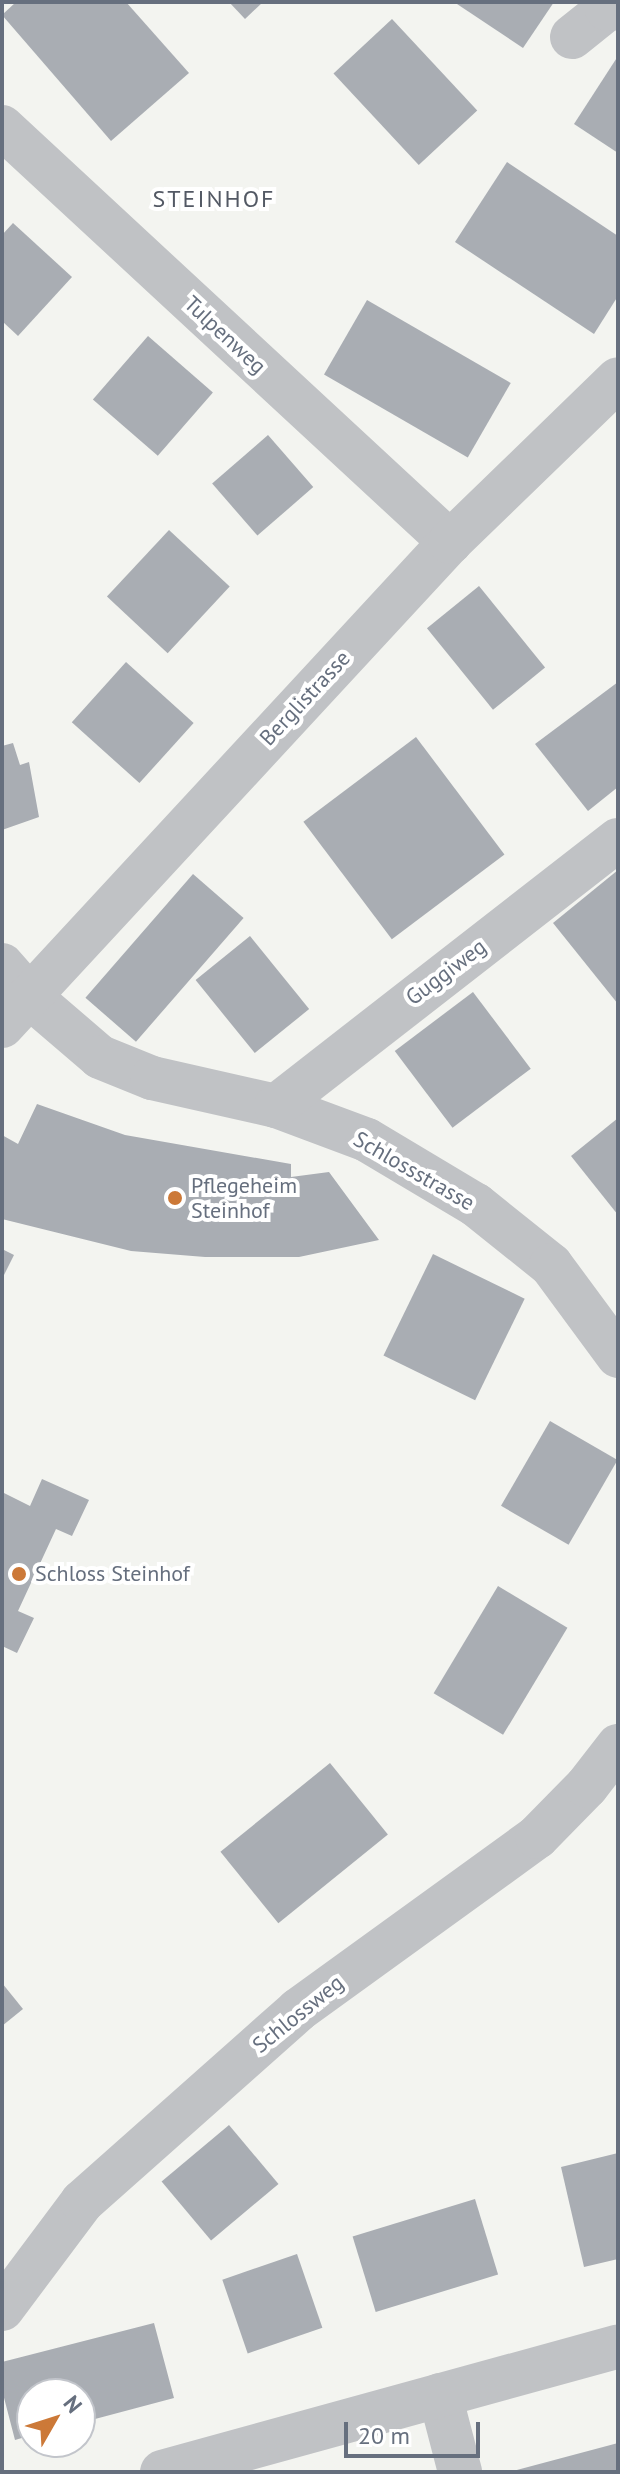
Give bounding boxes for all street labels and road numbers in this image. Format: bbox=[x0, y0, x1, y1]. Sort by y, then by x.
street label: Tulpenweg bbox=[179, 291, 271, 379]
street label: Berglistrasse bbox=[254, 645, 356, 751]
street label: Guggiweg bbox=[401, 933, 491, 1011]
street label: Schlossstrasse bbox=[349, 1126, 479, 1216]
street label: Schlossweg bbox=[247, 1969, 349, 2059]

